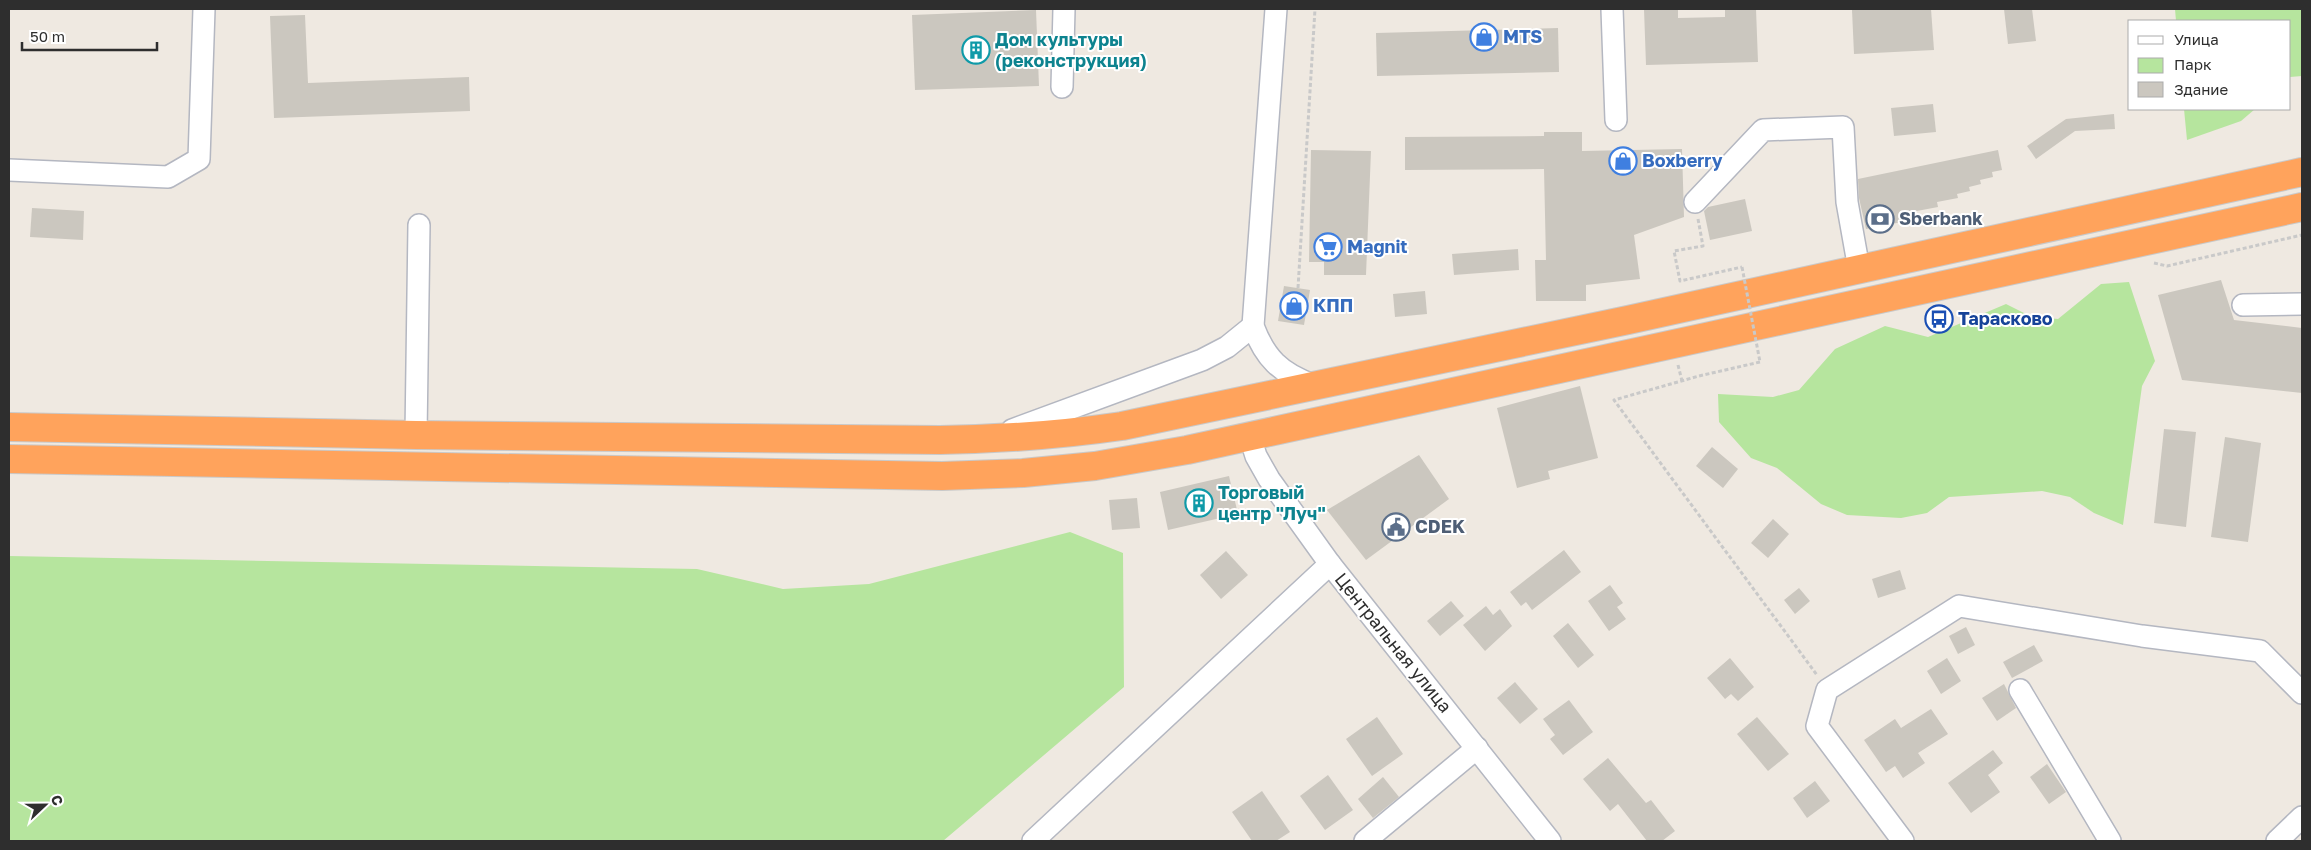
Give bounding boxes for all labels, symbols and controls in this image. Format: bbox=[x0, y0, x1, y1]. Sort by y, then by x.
scale bar bbox=[22, 20, 158, 52]
legend bbox=[2128, 20, 2291, 110]
shop icon: MTS bbox=[1469, 22, 1499, 52]
place label: MTS bbox=[1503, 25, 1542, 47]
text: 50 m bbox=[30, 27, 65, 45]
place label: Дом культуры (реконструкция) bbox=[995, 28, 1147, 71]
text: Улица bbox=[2174, 30, 2219, 48]
building icon: Дом культуры (реконструкция) bbox=[961, 35, 991, 65]
text: Парк bbox=[2174, 55, 2212, 73]
text: Здание bbox=[2174, 80, 2228, 98]
shop icon: Boxberry bbox=[1608, 146, 1638, 176]
place label: Boxberry bbox=[1642, 149, 1723, 171]
bank icon: Sberbank bbox=[1865, 204, 1895, 234]
place label: Sberbank bbox=[1899, 207, 1983, 229]
supermarket icon: Magnit bbox=[1313, 232, 1343, 262]
place label: Magnit bbox=[1347, 235, 1408, 257]
shop icon: КПП bbox=[1279, 291, 1309, 321]
place label: КПП bbox=[1313, 294, 1353, 316]
bus stop icon: Тарасково bbox=[1924, 304, 1954, 334]
place label: Тарасково bbox=[1958, 307, 2053, 329]
place label: Торговый центр "Луч" bbox=[1218, 481, 1326, 524]
building icon: Торговый центр "Луч" bbox=[1184, 488, 1214, 518]
public building icon: CDEK bbox=[1381, 512, 1411, 542]
place label: CDEK bbox=[1415, 515, 1465, 537]
street label: Центральная улица bbox=[1331, 568, 1457, 717]
north arrow bbox=[20, 780, 70, 830]
text: С bbox=[48, 792, 67, 808]

